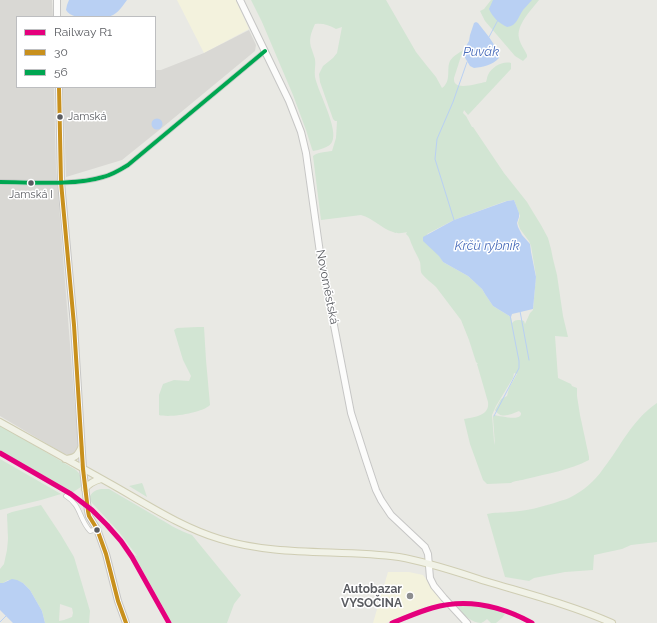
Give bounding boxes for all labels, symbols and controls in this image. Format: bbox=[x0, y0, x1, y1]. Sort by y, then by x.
legend bbox=[16, 16, 156, 88]
text: Railway R1 bbox=[54, 25, 112, 39]
water label: Puvák bbox=[463, 44, 499, 60]
text: 30 bbox=[54, 45, 68, 59]
text: 56 bbox=[54, 65, 68, 79]
place label: Jamská bbox=[68, 110, 106, 124]
marker: Jamská bbox=[55, 112, 65, 122]
marker: Jamská I bbox=[26, 178, 36, 188]
place label: Jamská I bbox=[9, 188, 53, 202]
water label: Krčů rybník bbox=[454, 238, 520, 254]
street label: Novoměstská bbox=[313, 248, 341, 326]
unlabelled marker bbox=[92, 525, 102, 535]
place label: Autobazar VYSOČINA bbox=[341, 582, 402, 610]
marker: Autobazar VYSOČINA bbox=[405, 591, 415, 601]

